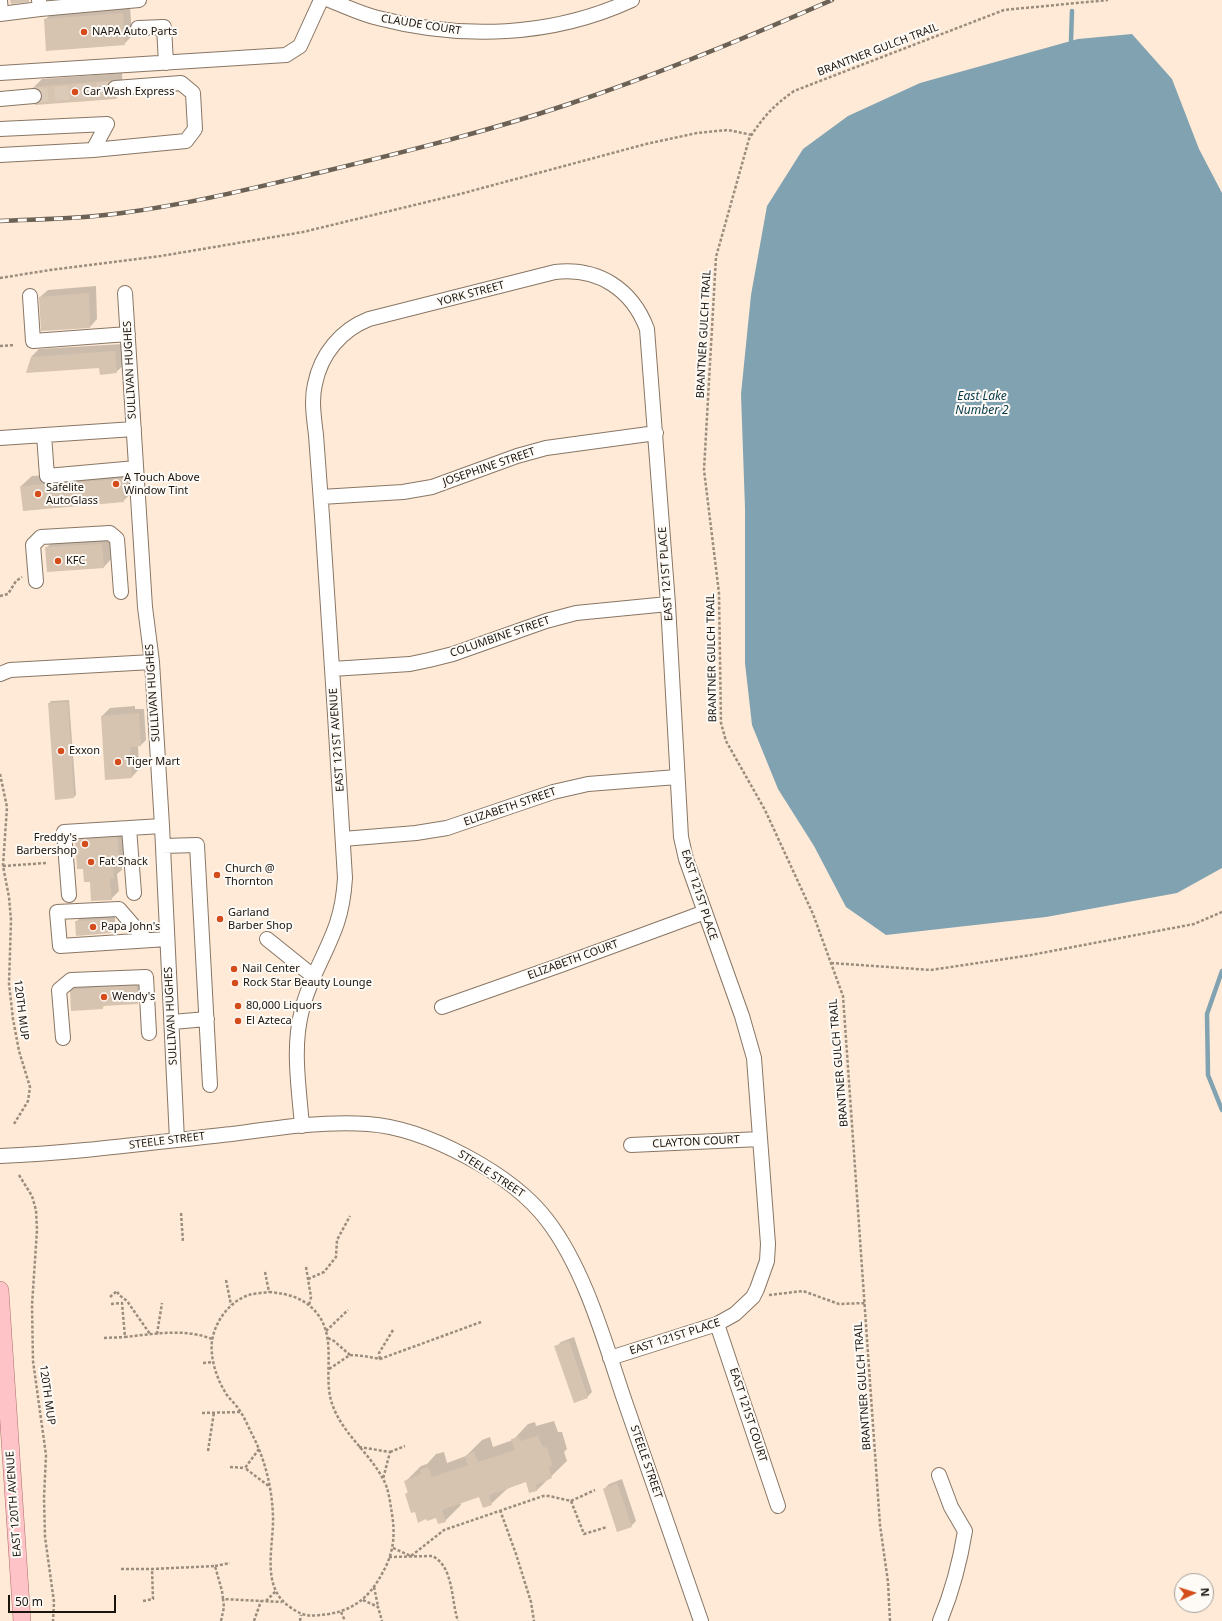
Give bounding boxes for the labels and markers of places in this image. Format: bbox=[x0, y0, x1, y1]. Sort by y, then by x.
place label: NAPA Auto Parts bbox=[92, 25, 177, 39]
marker: NAPA Auto Parts bbox=[79, 27, 89, 37]
place label: Car Wash Express bbox=[83, 85, 174, 99]
marker: Car Wash Express bbox=[70, 87, 80, 97]
place label: A Touch Above Window Tint bbox=[124, 471, 200, 497]
marker: A Touch Above Window Tint bbox=[111, 479, 121, 489]
place label: Safelite AutoGlass bbox=[46, 481, 98, 507]
marker: Safelite AutoGlass bbox=[33, 489, 43, 499]
place label: KFC bbox=[66, 554, 85, 568]
marker: KFC bbox=[53, 556, 63, 566]
place label: Exxon bbox=[69, 744, 100, 758]
marker: Exxon bbox=[56, 746, 66, 756]
place label: Tiger Mart bbox=[126, 755, 180, 769]
marker: Tiger Mart bbox=[113, 757, 123, 767]
place label: Freddy's Barbershop bbox=[16, 831, 77, 857]
marker: Freddy's Barbershop bbox=[80, 839, 90, 849]
place label: Fat Shack bbox=[99, 855, 148, 869]
marker: Fat Shack bbox=[86, 857, 96, 867]
place label: Church @ Thornton bbox=[225, 862, 275, 888]
marker: Church @ Thornton bbox=[212, 870, 222, 880]
place label: Garland Barber Shop bbox=[228, 906, 292, 932]
marker: Garland Barber Shop bbox=[215, 914, 225, 924]
place label: Papa John's bbox=[101, 920, 160, 934]
marker: Papa John's bbox=[88, 922, 98, 932]
place label: Nail Center bbox=[242, 962, 300, 976]
marker: Nail Center bbox=[229, 964, 239, 974]
place label: Rock Star Beauty Lounge bbox=[243, 976, 372, 990]
marker: Rock Star Beauty Lounge bbox=[230, 978, 240, 988]
place label: Wendy's bbox=[112, 990, 155, 1004]
marker: Wendy's bbox=[99, 992, 109, 1002]
place label: 80,000 Liquors bbox=[246, 999, 322, 1013]
marker: 80,000 Liquors bbox=[233, 1001, 243, 1011]
place label: El Azteca bbox=[246, 1014, 292, 1028]
marker: El Azteca bbox=[233, 1016, 243, 1026]

